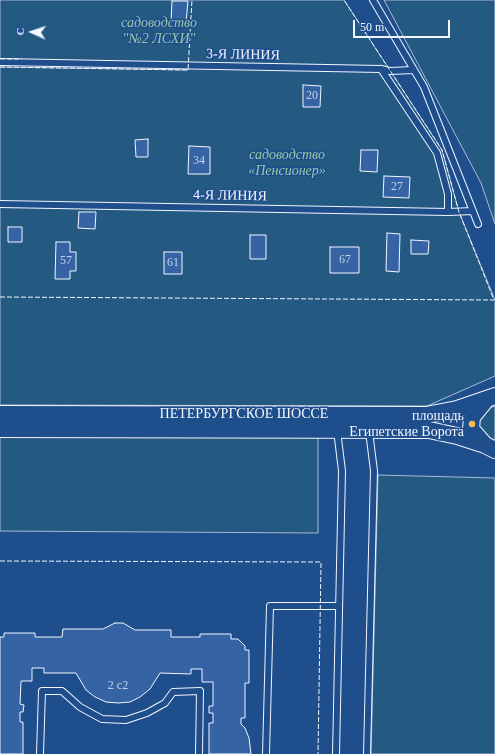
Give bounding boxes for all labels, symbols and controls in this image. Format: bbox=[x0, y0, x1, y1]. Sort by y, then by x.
north arrow bbox=[12, 12, 52, 52]
scale bar bbox=[355, 12, 452, 38]
park label: садоводство "№2 ЛСХИ" bbox=[121, 15, 197, 48]
text: 50 m bbox=[360, 20, 384, 34]
text: С bbox=[14, 27, 26, 36]
street label: 3-Я ЛИНИЯ bbox=[206, 46, 280, 64]
house number: 20 bbox=[306, 89, 318, 103]
park label: садоводство «Пенсионер» bbox=[248, 147, 326, 180]
house number: 34 bbox=[193, 154, 205, 168]
house number: 27 bbox=[391, 180, 403, 194]
street label: 4-Я ЛИНИЯ bbox=[193, 187, 267, 205]
house number: 67 bbox=[339, 253, 351, 267]
house number: 57 bbox=[60, 254, 72, 268]
house number: 61 bbox=[167, 256, 179, 270]
street label: ПЕТЕРБУРГСКОЕ ШОССЕ bbox=[160, 406, 328, 422]
place label: площадь Египетские Ворота bbox=[349, 408, 464, 440]
marker: площадь Египетские Ворота bbox=[467, 419, 477, 429]
house number: 2 с2 bbox=[108, 679, 128, 693]

